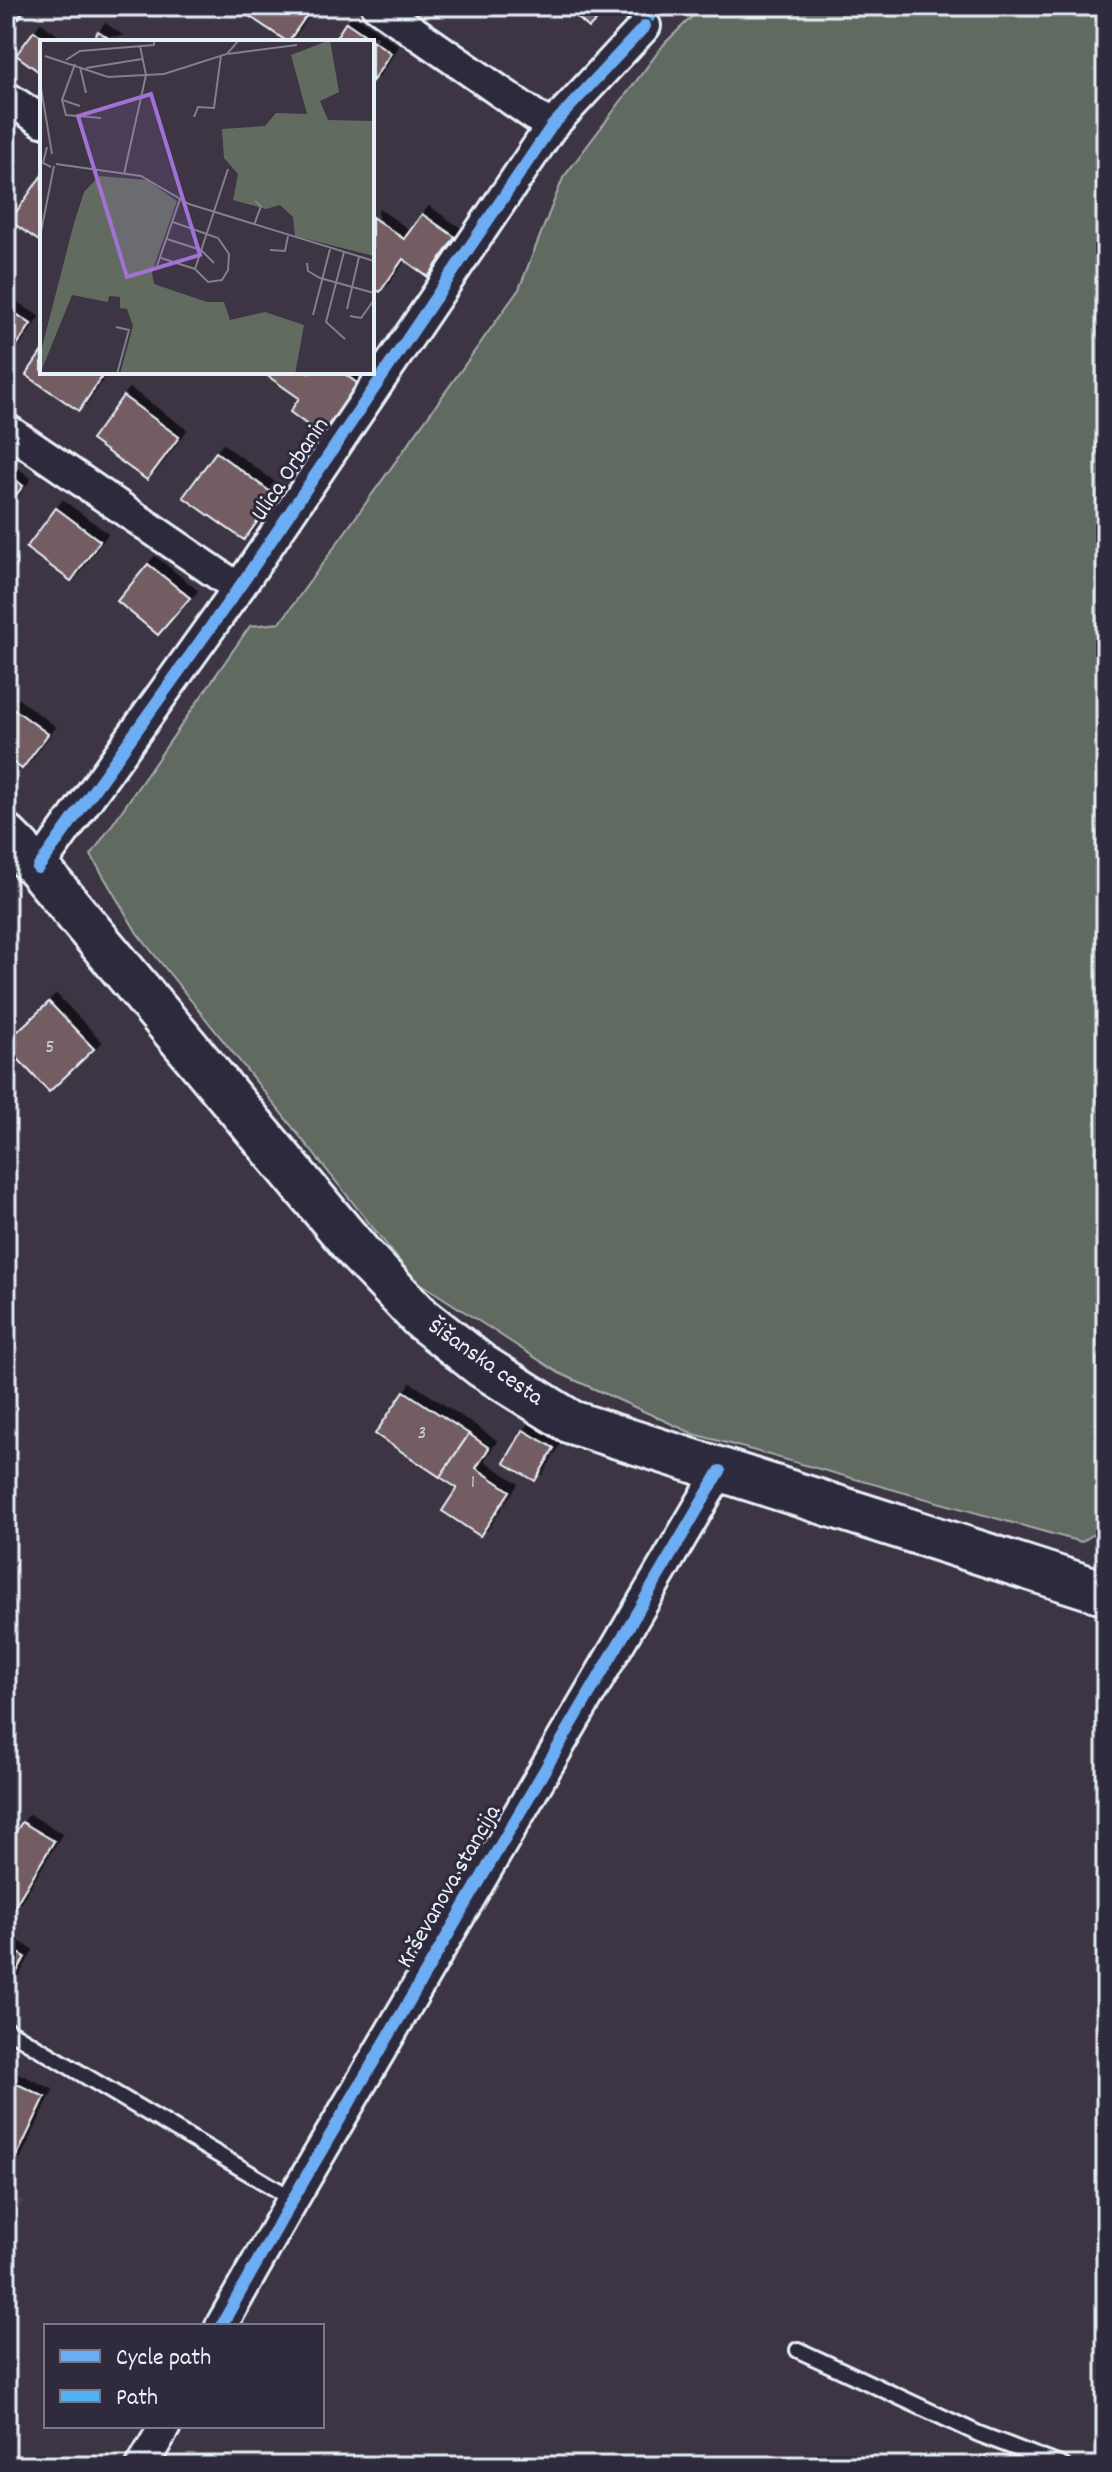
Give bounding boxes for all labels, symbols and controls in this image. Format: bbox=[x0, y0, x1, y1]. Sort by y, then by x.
inset map bbox=[40, 40, 374, 374]
street label: Ulica Orbanin bbox=[244, 411, 338, 529]
house number: 5 bbox=[45, 1034, 55, 1062]
street label: Šišanska cesta bbox=[420, 1311, 550, 1416]
house number: 3 bbox=[418, 1420, 426, 1448]
house number: 1 bbox=[471, 1469, 475, 1497]
street label: Krševanova stancija bbox=[389, 1798, 511, 1975]
legend bbox=[44, 2324, 324, 2428]
text: Cycle path bbox=[116, 2342, 211, 2376]
text: Path bbox=[116, 2382, 158, 2416]

